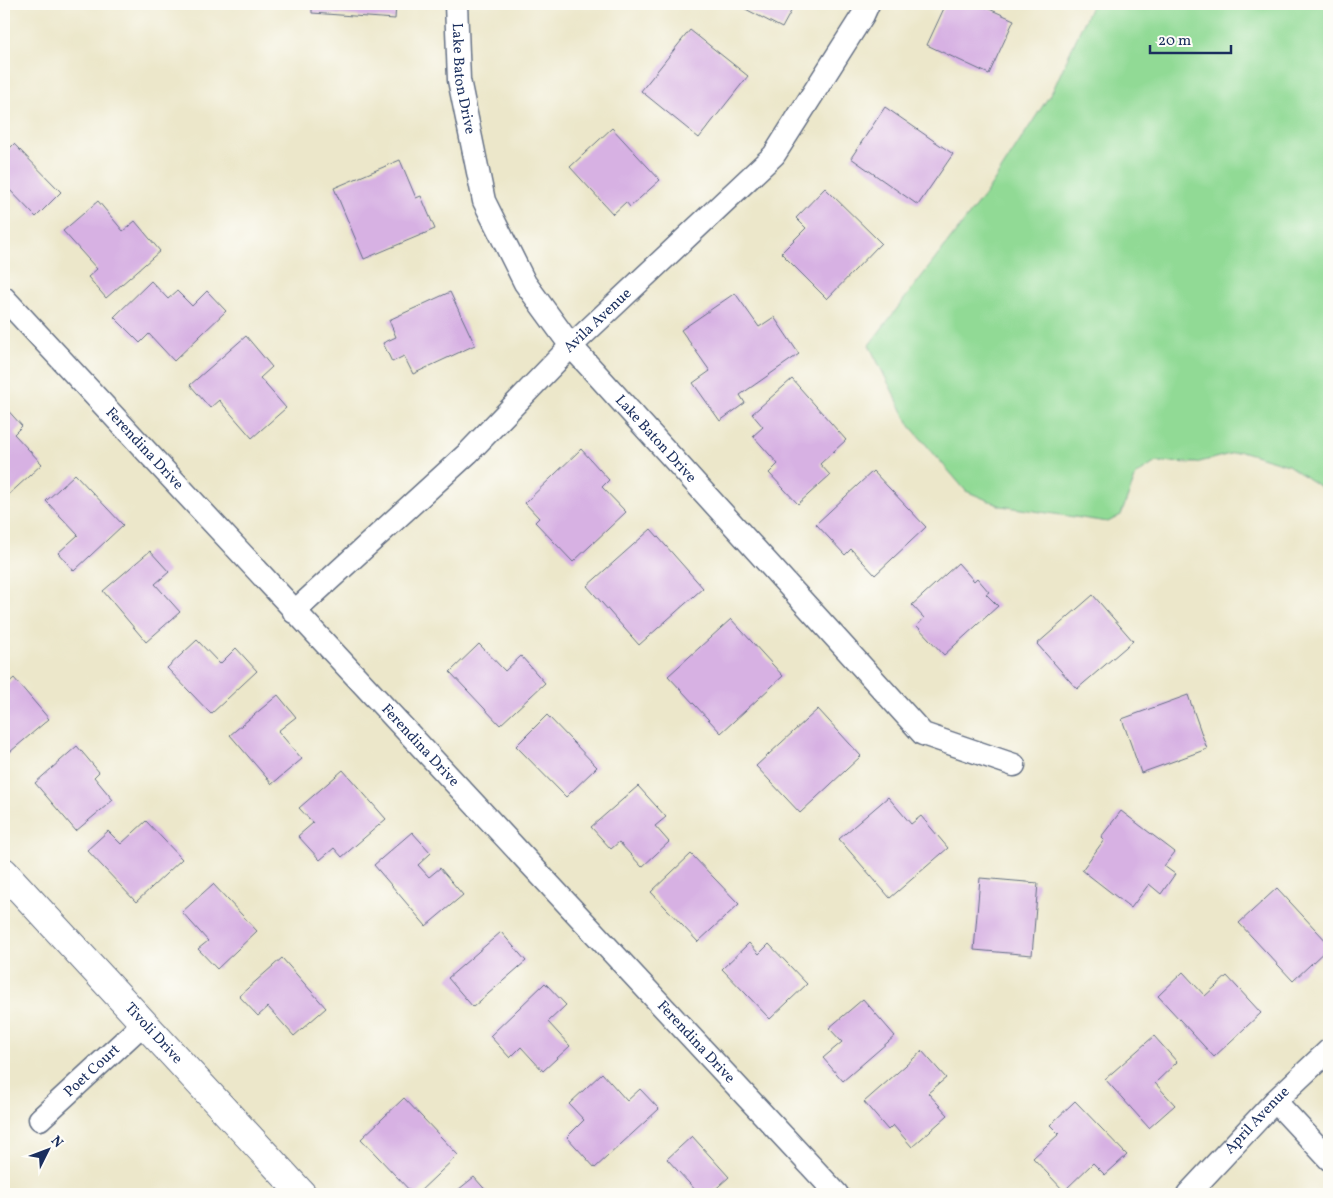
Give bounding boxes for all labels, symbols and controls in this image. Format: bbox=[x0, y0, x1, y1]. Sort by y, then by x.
street label: Lake Baton Drive bbox=[446, 22, 480, 136]
scale bar bbox=[1150, 22, 1232, 54]
text: 20 m bbox=[1158, 31, 1191, 52]
street label: Avila Avenue bbox=[559, 284, 636, 358]
street label: Lake Baton Drive bbox=[610, 390, 701, 488]
street label: Ferendina Drive bbox=[100, 403, 188, 495]
street label: Ferendina Drive bbox=[376, 699, 464, 792]
street label: Ferendina Drive bbox=[652, 996, 740, 1088]
street label: Tivoli Drive bbox=[120, 998, 187, 1069]
street label: Poet Court bbox=[59, 1040, 125, 1102]
street label: April Avenue bbox=[1220, 1082, 1294, 1159]
north arrow bbox=[22, 1126, 72, 1176]
text: N bbox=[46, 1132, 67, 1152]

